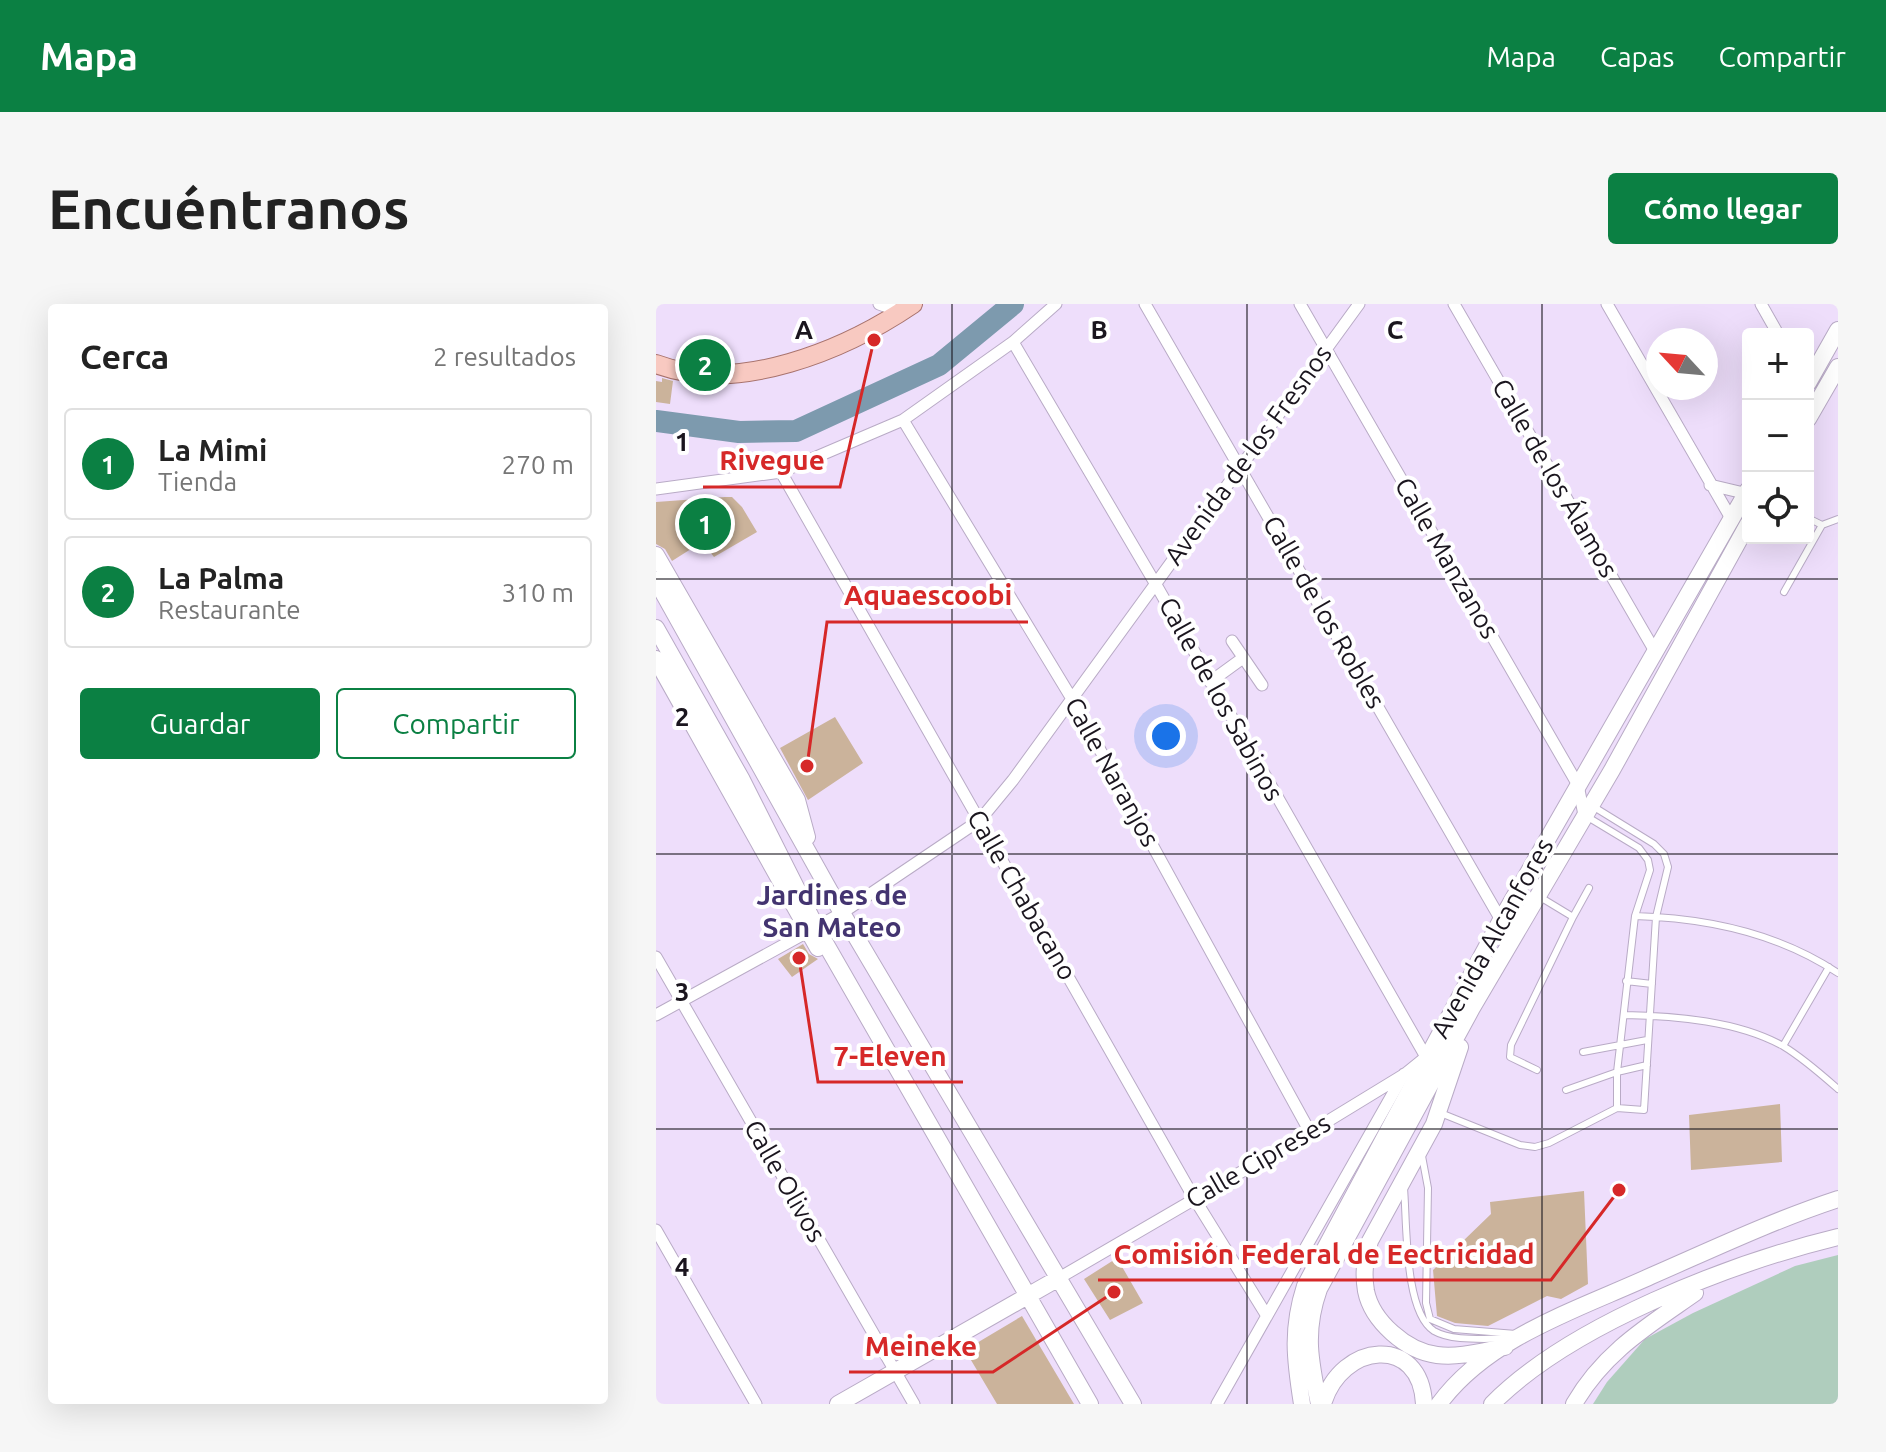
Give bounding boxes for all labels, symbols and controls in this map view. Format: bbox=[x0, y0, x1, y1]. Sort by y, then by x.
text: Mapa bbox=[40, 35, 138, 77]
text: Mapa bbox=[1486, 41, 1556, 72]
text: Capas bbox=[1600, 41, 1675, 72]
text: Compartir bbox=[1719, 41, 1846, 72]
button: Cómo llegar bbox=[1608, 173, 1838, 244]
text: Encuéntranos bbox=[48, 177, 409, 240]
text: A bbox=[795, 315, 814, 344]
text: B bbox=[1090, 315, 1108, 344]
text: C bbox=[1387, 315, 1404, 344]
north arrow bbox=[1646, 328, 1718, 400]
map controls bbox=[1742, 328, 1814, 544]
button: + bbox=[1742, 328, 1814, 400]
pin: 2 bbox=[679, 335, 731, 395]
text: Cerca bbox=[80, 337, 169, 375]
street label: Avenida de los Fresnos bbox=[1158, 339, 1337, 570]
text: 2 resultados bbox=[433, 342, 576, 371]
street label: Calle de los Álamos bbox=[1487, 373, 1625, 582]
button: − bbox=[1742, 400, 1814, 472]
text: 1 bbox=[675, 427, 689, 456]
text: La Mimi bbox=[158, 433, 267, 467]
callout: Rivegue bbox=[703, 435, 840, 487]
text: Rivegue bbox=[719, 444, 825, 475]
text: 1 bbox=[101, 450, 115, 479]
text: 270 m bbox=[502, 450, 574, 479]
text: Tienda bbox=[158, 467, 237, 496]
street label: Calle Manzanos bbox=[1390, 472, 1505, 643]
button: locate bbox=[1742, 472, 1814, 544]
pin: 1 bbox=[679, 494, 731, 554]
street label: Calle de los Robles bbox=[1258, 511, 1391, 713]
text: La Palma bbox=[158, 561, 284, 595]
callout: Aquaescoobi bbox=[827, 570, 1028, 622]
text: 2 bbox=[101, 578, 115, 607]
text: 310 m bbox=[502, 578, 574, 607]
text: Aquaescoobi bbox=[844, 579, 1012, 610]
street label: Calle de los Sabinos bbox=[1154, 592, 1289, 805]
text: Restaurante bbox=[158, 595, 301, 624]
button: Guardar bbox=[80, 688, 320, 759]
button: Compartir bbox=[336, 688, 576, 759]
street label: Calle Naranjos bbox=[1060, 692, 1165, 851]
text: 2 bbox=[675, 702, 689, 731]
your location bbox=[1146, 716, 1186, 756]
street label: Calle Chabacano bbox=[962, 805, 1083, 985]
street label: Avenida Alcanfores bbox=[1425, 833, 1558, 1043]
district label: Jardines de San Mateo bbox=[757, 879, 907, 942]
text: 3 bbox=[675, 977, 689, 1006]
callout: 7-Eleven bbox=[818, 1030, 963, 1082]
text: 7-Eleven bbox=[833, 1040, 947, 1071]
street label: Calle Cipreses bbox=[1180, 1108, 1335, 1214]
street label: Calle Olivos bbox=[739, 1115, 832, 1247]
callout: Comisión Federal de Eectricidad bbox=[1098, 1228, 1551, 1280]
text: Comisión Federal de Eectricidad bbox=[1114, 1238, 1534, 1269]
text: 4 bbox=[675, 1252, 689, 1281]
callout: Meineke bbox=[849, 1320, 993, 1372]
text: Meineke bbox=[865, 1330, 977, 1361]

